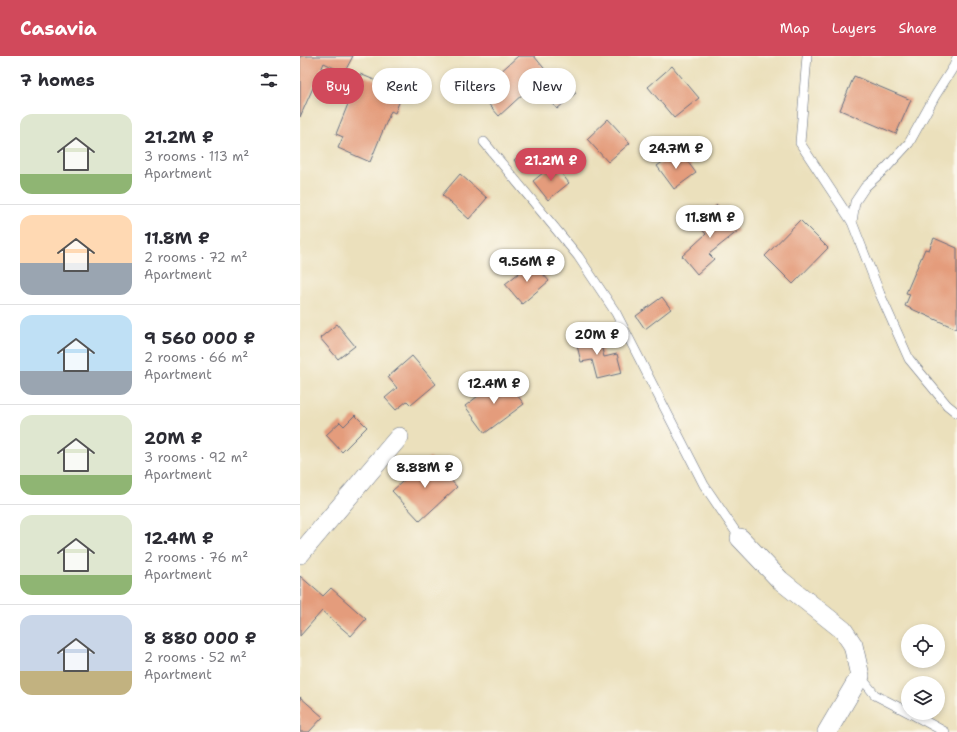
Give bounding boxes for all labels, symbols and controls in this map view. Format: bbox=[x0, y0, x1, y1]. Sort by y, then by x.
text: Casavia bbox=[20, 16, 97, 41]
text: Map bbox=[780, 19, 810, 37]
text: Layers bbox=[832, 19, 876, 37]
text: Share bbox=[898, 19, 937, 37]
chip: Buy bbox=[312, 68, 364, 104]
chip: Rent bbox=[372, 68, 432, 104]
chip: Filters bbox=[440, 68, 510, 104]
chip: New bbox=[518, 68, 576, 104]
text: 7 homes bbox=[20, 69, 95, 91]
icon: filters bbox=[258, 69, 280, 91]
text: 21.2M ₽ bbox=[144, 126, 214, 148]
icon: home bbox=[52, 130, 100, 178]
pin: 24.7M ₽ bbox=[639, 136, 713, 170]
text: 24.7M ₽ bbox=[648, 140, 704, 157]
text: 3 rooms · 113 m² bbox=[144, 148, 249, 165]
pin: 21.2M ₽ bbox=[514, 148, 588, 182]
text: 21.2M ₽ bbox=[524, 152, 578, 169]
text: Apartment bbox=[144, 165, 212, 182]
pin: 11.8M ₽ bbox=[673, 205, 747, 239]
text: 11.8M ₽ bbox=[685, 209, 735, 226]
text: 11.8M ₽ bbox=[144, 227, 210, 249]
icon: home bbox=[52, 231, 100, 279]
text: 2 rooms · 72 m² bbox=[144, 249, 248, 266]
pin: 9.56M ₽ bbox=[490, 249, 564, 283]
text: 9.56M ₽ bbox=[499, 253, 555, 270]
text: Apartment bbox=[144, 266, 212, 283]
pin: 20M ₽ bbox=[569, 322, 625, 356]
text: 20M ₽ bbox=[575, 326, 619, 343]
text: 9 560 000 ₽ bbox=[144, 327, 255, 349]
icon: home bbox=[52, 331, 100, 379]
text: 2 rooms · 66 m² bbox=[144, 349, 248, 366]
text: Apartment bbox=[144, 366, 212, 383]
pin: 12.4M ₽ bbox=[457, 371, 531, 405]
text: 12.4M ₽ bbox=[467, 375, 521, 392]
text: 20M ₽ bbox=[144, 427, 203, 449]
icon: home bbox=[52, 431, 100, 479]
text: 3 rooms · 92 m² bbox=[144, 449, 248, 466]
pin: 8.88M ₽ bbox=[388, 455, 462, 489]
text: 8.88M ₽ bbox=[396, 459, 454, 476]
text: Apartment bbox=[144, 466, 212, 483]
text: 12.4M ₽ bbox=[144, 527, 214, 549]
icon: home bbox=[52, 531, 100, 579]
text: 2 rooms · 76 m² bbox=[144, 549, 248, 566]
text: Apartment bbox=[144, 566, 212, 583]
map controls bbox=[901, 624, 945, 720]
button: locate bbox=[901, 624, 945, 668]
text: 8 880 000 ₽ bbox=[144, 627, 257, 649]
icon: home bbox=[52, 631, 100, 679]
text: 2 rooms · 52 m² bbox=[144, 649, 247, 666]
text: Apartment bbox=[144, 666, 212, 683]
button: layers bbox=[901, 676, 945, 720]

